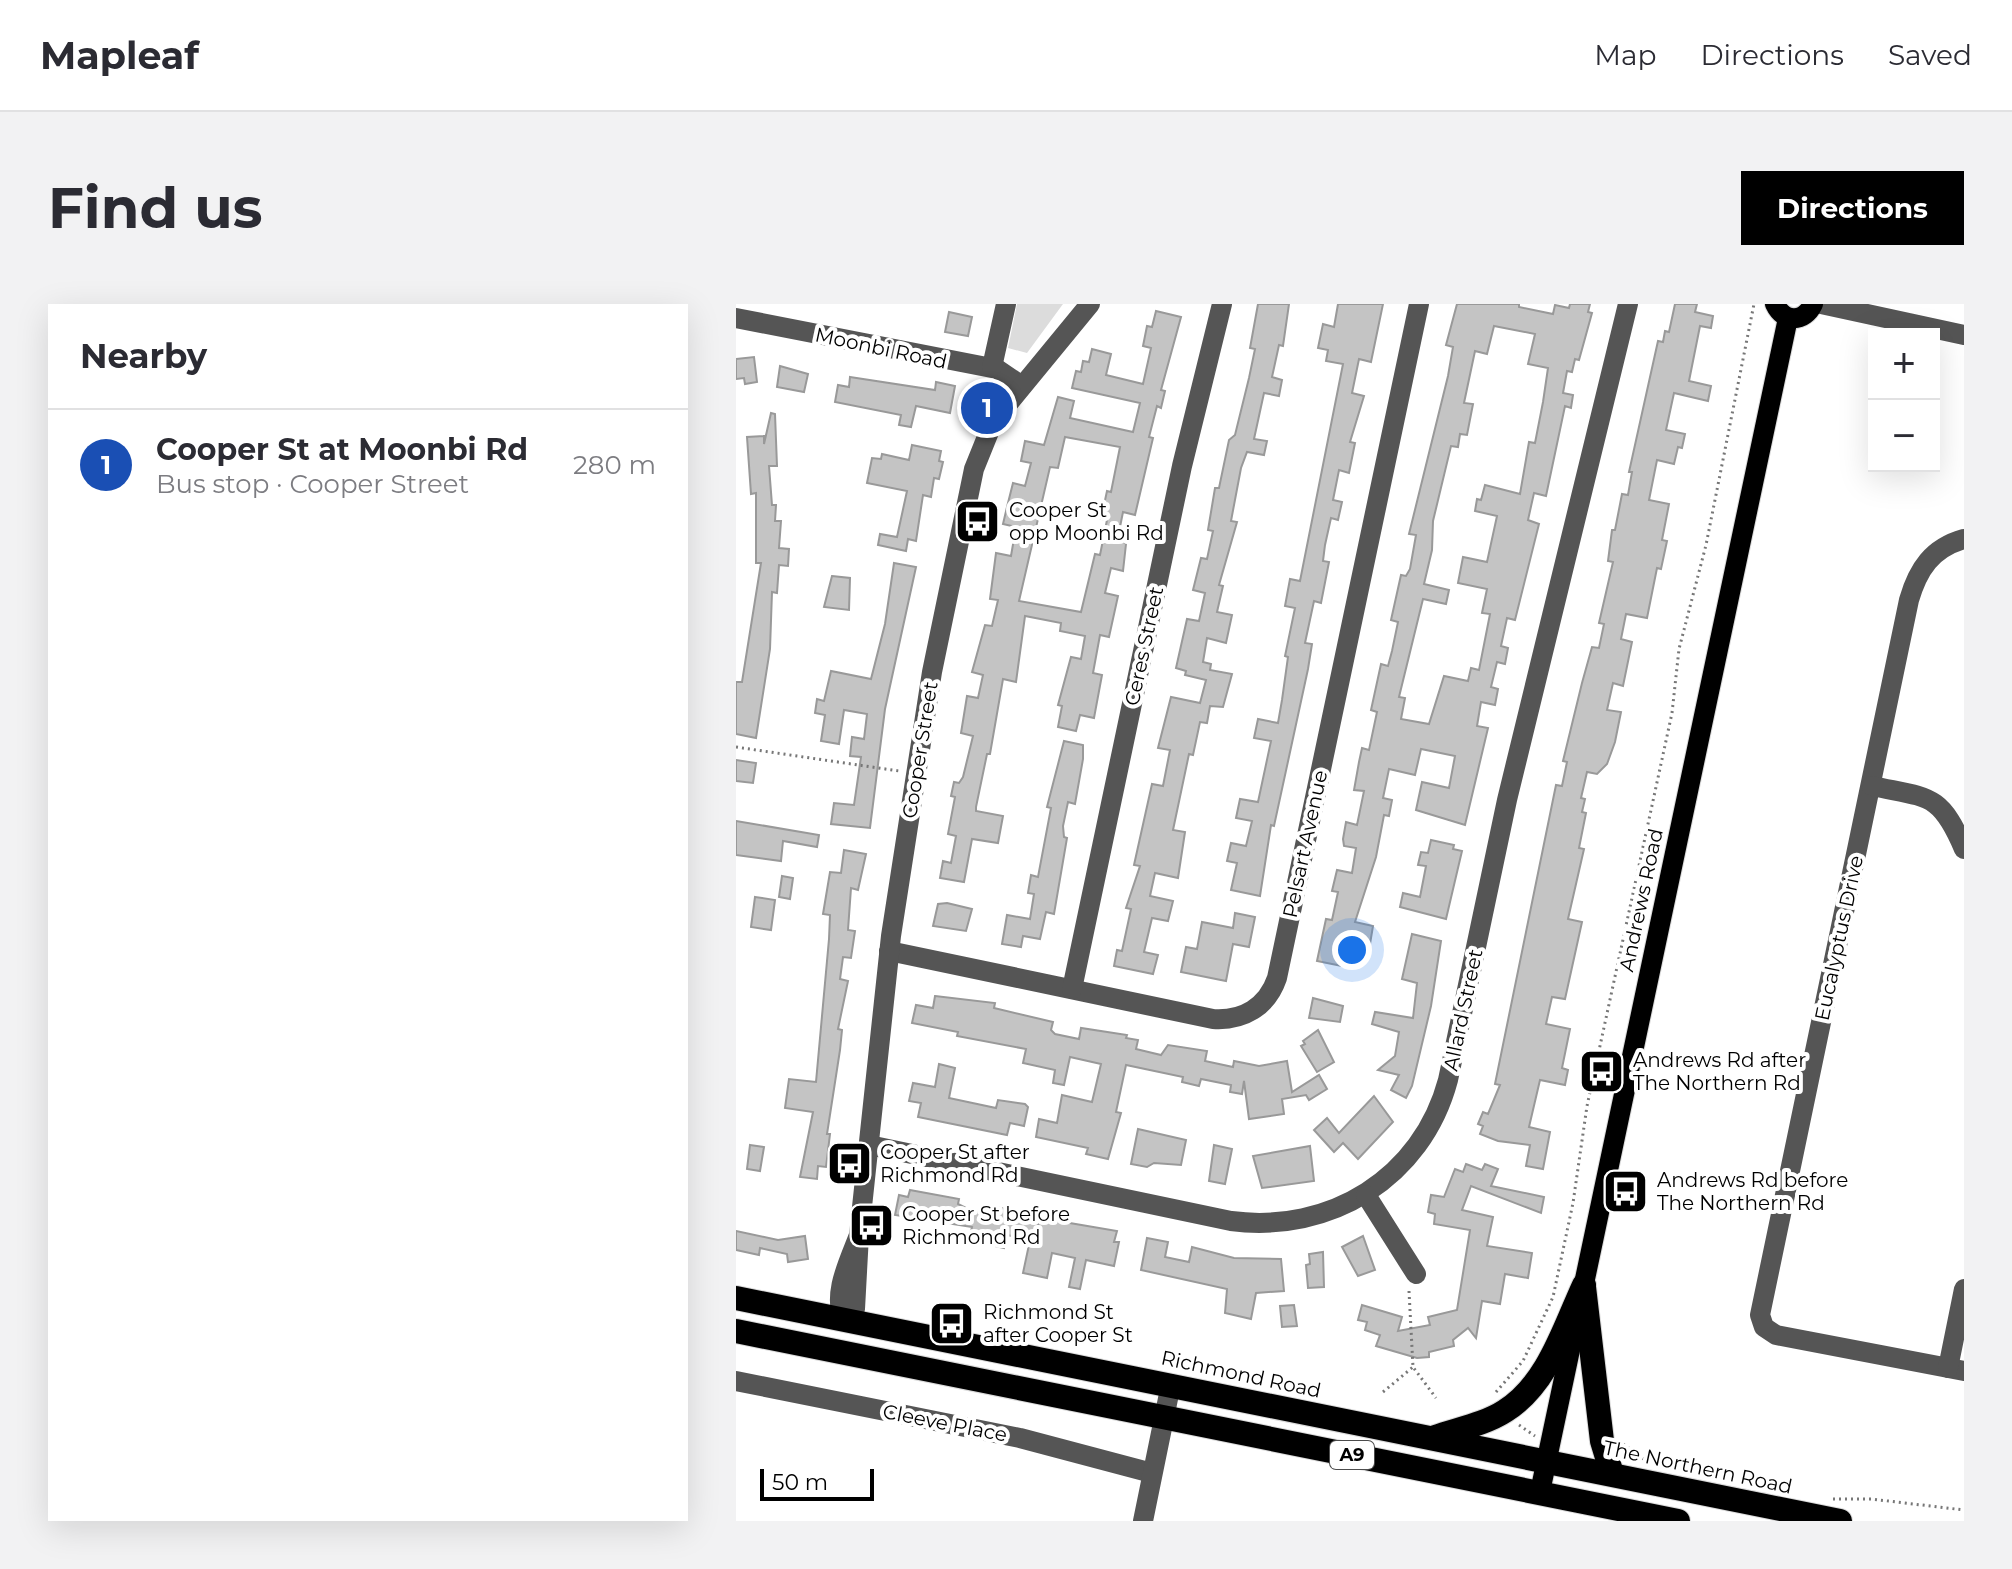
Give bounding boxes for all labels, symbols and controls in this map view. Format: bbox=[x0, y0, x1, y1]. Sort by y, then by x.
text: Mapleaf bbox=[40, 32, 199, 79]
text: Map bbox=[1594, 38, 1656, 72]
text: Directions bbox=[1700, 38, 1844, 72]
text: Saved bbox=[1888, 38, 1972, 72]
button: Directions bbox=[1741, 171, 1964, 245]
text: Find us bbox=[48, 174, 262, 242]
street label: Moonbi Road bbox=[813, 322, 949, 374]
map controls bbox=[1868, 328, 1940, 472]
button: + bbox=[1868, 328, 1940, 400]
text: Nearby bbox=[80, 335, 207, 377]
pin: 1 bbox=[961, 378, 1013, 438]
button: − bbox=[1868, 400, 1940, 472]
text: Cooper St at Moonbi Rd bbox=[156, 431, 528, 468]
text: 1 bbox=[101, 449, 111, 481]
text: 280 m bbox=[573, 449, 656, 481]
text: Bus stop · Cooper Street bbox=[156, 468, 469, 500]
bus stop icon: Cooper St opp Moonbi Rd bbox=[954, 497, 1002, 545]
place label: Cooper St opp Moonbi Rd bbox=[1009, 498, 1164, 545]
street label: Ceres Street bbox=[1120, 584, 1168, 708]
street label: Cooper Street bbox=[897, 680, 943, 820]
street label: Pelsart Avenue bbox=[1278, 768, 1332, 920]
street label: Andrews Road bbox=[1614, 826, 1668, 974]
street label: Eucalyptus Drive bbox=[1810, 853, 1868, 1023]
your location bbox=[1332, 930, 1372, 970]
street label: Allard Street bbox=[1438, 947, 1488, 1073]
bus stop icon: Andrews Rd after The Northern Rd bbox=[1578, 1048, 1626, 1096]
place label: Andrews Rd after The Northern Rd bbox=[1633, 1048, 1806, 1095]
bus stop icon: Cooper St after Richmond Rd bbox=[825, 1139, 873, 1187]
place label: Cooper St after Richmond Rd bbox=[880, 1140, 1030, 1187]
bus stop icon: Andrews Rd before The Northern Rd bbox=[1602, 1167, 1650, 1215]
place label: Andrews Rd before The Northern Rd bbox=[1657, 1168, 1848, 1215]
bus stop icon: Cooper St before Richmond Rd bbox=[847, 1201, 895, 1249]
place label: Cooper St before Richmond Rd bbox=[902, 1202, 1070, 1249]
bus stop icon: Richmond St after Cooper St bbox=[928, 1299, 976, 1347]
place label: Richmond St after Cooper St bbox=[983, 1300, 1133, 1347]
street label: Richmond Road bbox=[1159, 1345, 1323, 1403]
street label: Cleeve Place bbox=[881, 1399, 1009, 1447]
street label: The Northern Road bbox=[1602, 1435, 1794, 1499]
road number: A9 bbox=[1330, 1441, 1374, 1469]
scale bar bbox=[760, 1465, 874, 1501]
text: 50 m bbox=[772, 1469, 828, 1496]

